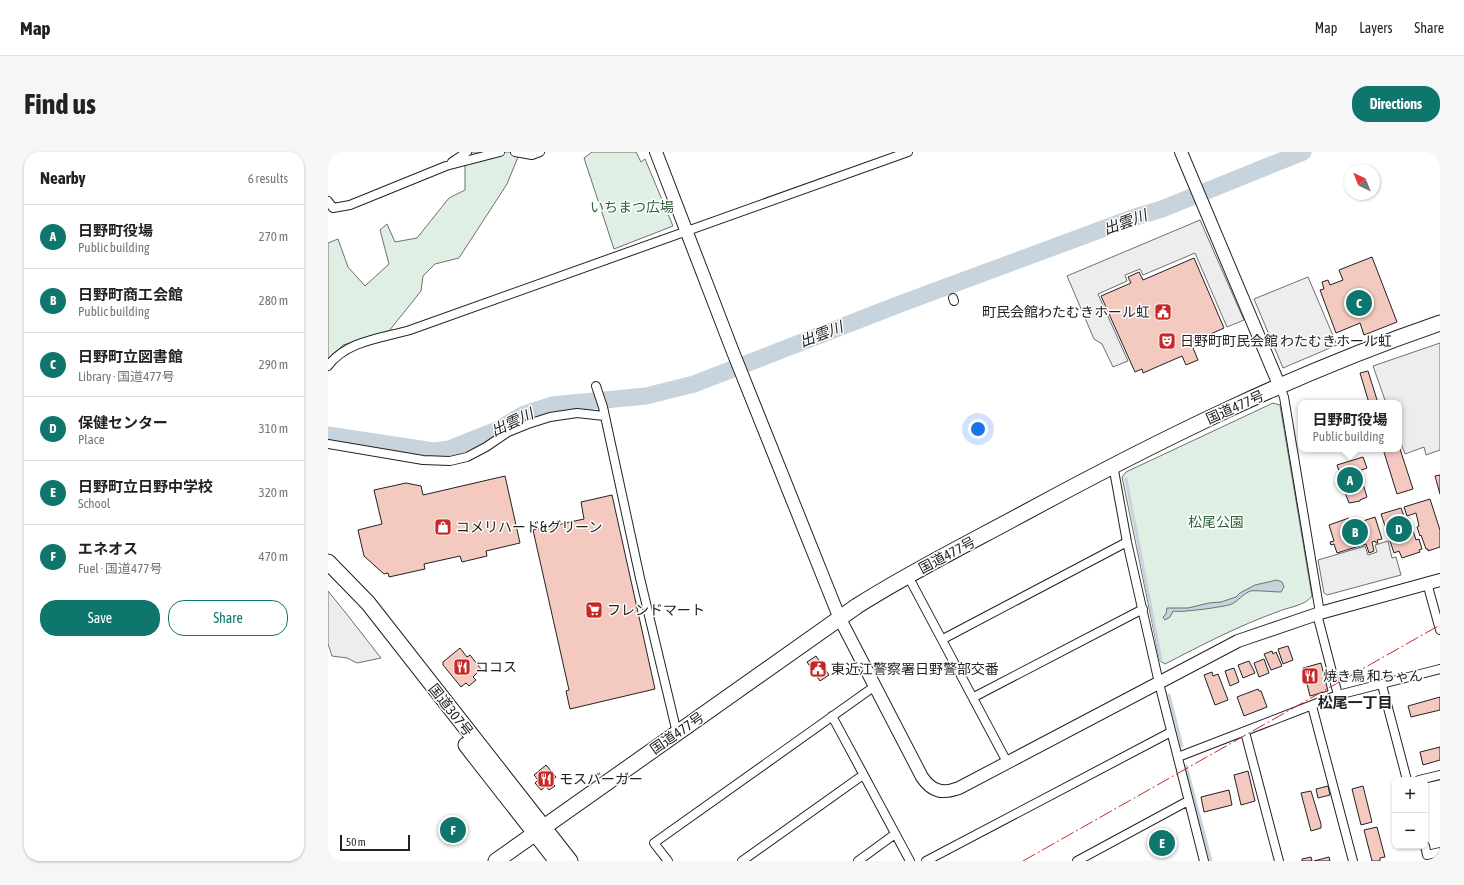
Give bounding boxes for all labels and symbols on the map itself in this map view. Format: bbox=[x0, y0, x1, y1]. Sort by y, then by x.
north arrow bbox=[1344, 164, 1380, 200]
park label: いちまつ広場 bbox=[590, 199, 674, 215]
water label: 出雲川 bbox=[1101, 206, 1151, 238]
pin: C bbox=[1346, 288, 1372, 318]
public building icon: 町民会館わたむきホール虹 bbox=[1153, 302, 1173, 322]
place label: 町民会館わたむきホール虹 bbox=[982, 304, 1150, 320]
water label: 出雲川 bbox=[797, 317, 847, 350]
theatre icon: 日野町町民会館 わたむきホール虹 bbox=[1157, 331, 1177, 351]
place label: 日野町町民会館 わたむきホール虹 bbox=[1180, 333, 1392, 349]
street label: 国道477号 bbox=[1204, 387, 1266, 427]
water label: 出雲川 bbox=[488, 404, 538, 439]
your location bbox=[968, 419, 988, 439]
pin: A bbox=[1337, 465, 1363, 495]
park label: 松尾公園 bbox=[1188, 514, 1244, 530]
pin: D bbox=[1386, 514, 1412, 544]
shop icon: コメリハード&グリーン bbox=[433, 517, 453, 537]
pin: B bbox=[1342, 517, 1368, 547]
place label: コメリハード&グリーン bbox=[456, 519, 603, 535]
street label: 国道477号 bbox=[916, 533, 978, 577]
supermarket icon: フレンドマート bbox=[584, 600, 604, 620]
place label: フレンドマート bbox=[607, 602, 705, 618]
restaurant icon: ココス bbox=[452, 657, 472, 677]
place label: ココス bbox=[475, 659, 517, 675]
public building icon: 東近江警察署日野警部交番 bbox=[808, 659, 828, 679]
place label: 東近江警察署日野警部交番 bbox=[831, 661, 999, 677]
restaurant icon: 焼き鳥 和ちゃん bbox=[1300, 666, 1320, 686]
place label: 焼き鳥 和ちゃん bbox=[1323, 668, 1423, 684]
street label: 国道307号 bbox=[426, 681, 476, 739]
district label: 松尾一丁目 bbox=[1317, 694, 1393, 711]
street label: 国道477号 bbox=[647, 709, 707, 757]
restaurant icon: モスバーガー bbox=[536, 769, 556, 789]
place label: モスバーガー bbox=[559, 771, 643, 787]
pin: F bbox=[440, 815, 466, 845]
pin: E bbox=[1149, 828, 1175, 858]
scale bar bbox=[340, 833, 410, 852]

